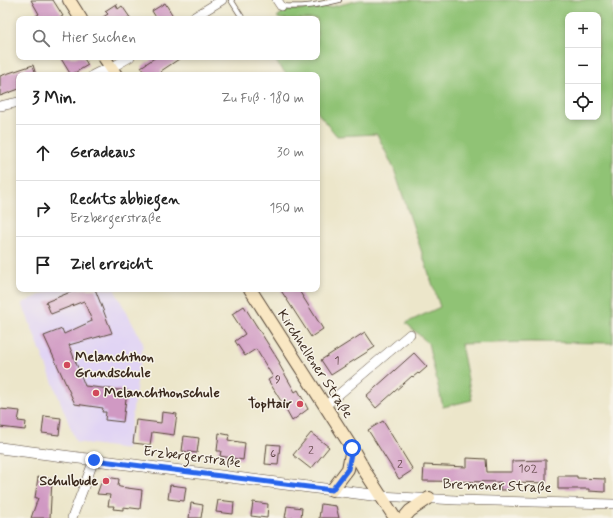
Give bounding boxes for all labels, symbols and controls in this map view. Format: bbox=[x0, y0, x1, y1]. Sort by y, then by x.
map controls bbox=[565, 12, 601, 120]
button: + bbox=[565, 12, 601, 48]
search box bbox=[16, 16, 320, 60]
icon: search bbox=[30, 27, 52, 49]
text: Hier suchen bbox=[62, 28, 136, 48]
button: − bbox=[565, 48, 601, 84]
button: locate bbox=[565, 84, 601, 120]
text: 3 Min. bbox=[32, 87, 76, 109]
text: Zu Fuß · 180 m bbox=[221, 90, 304, 107]
icon: ahead bbox=[32, 142, 54, 164]
text: Geradeaus bbox=[70, 143, 135, 163]
text: 30 m bbox=[277, 144, 304, 161]
text: Rechts abbiegen bbox=[70, 190, 180, 210]
icon: right bbox=[32, 198, 54, 220]
text: 150 m bbox=[270, 200, 304, 217]
text: Erzbergerstraße bbox=[70, 210, 161, 227]
icon: arrive bbox=[32, 254, 54, 276]
text: Ziel erreicht bbox=[70, 255, 153, 275]
street label: Kirchhellener Straße bbox=[273, 306, 357, 422]
place label: Melanchthon Grundschule bbox=[75, 348, 154, 382]
house number: 1 bbox=[334, 353, 340, 369]
marker: Melanchthon Grundschule bbox=[62, 360, 72, 370]
house number: 9 bbox=[275, 372, 281, 388]
place label: Melanchthonschule bbox=[104, 384, 220, 402]
marker: Melanchthonschule bbox=[91, 388, 101, 398]
place label: TopHair bbox=[248, 395, 292, 413]
marker: TopHair bbox=[295, 399, 305, 409]
route start bbox=[343, 439, 361, 457]
street label: Erzbergerstraße bbox=[142, 442, 242, 474]
house number: 2 bbox=[308, 443, 314, 459]
house number: 6 bbox=[270, 446, 276, 462]
route end bbox=[85, 451, 103, 469]
house number: 2 bbox=[397, 457, 403, 473]
house number: 102 bbox=[518, 461, 538, 477]
place label: Schulbude bbox=[39, 472, 98, 490]
street label: Bremener Straße bbox=[442, 475, 552, 497]
marker: Schulbude bbox=[101, 476, 111, 486]

